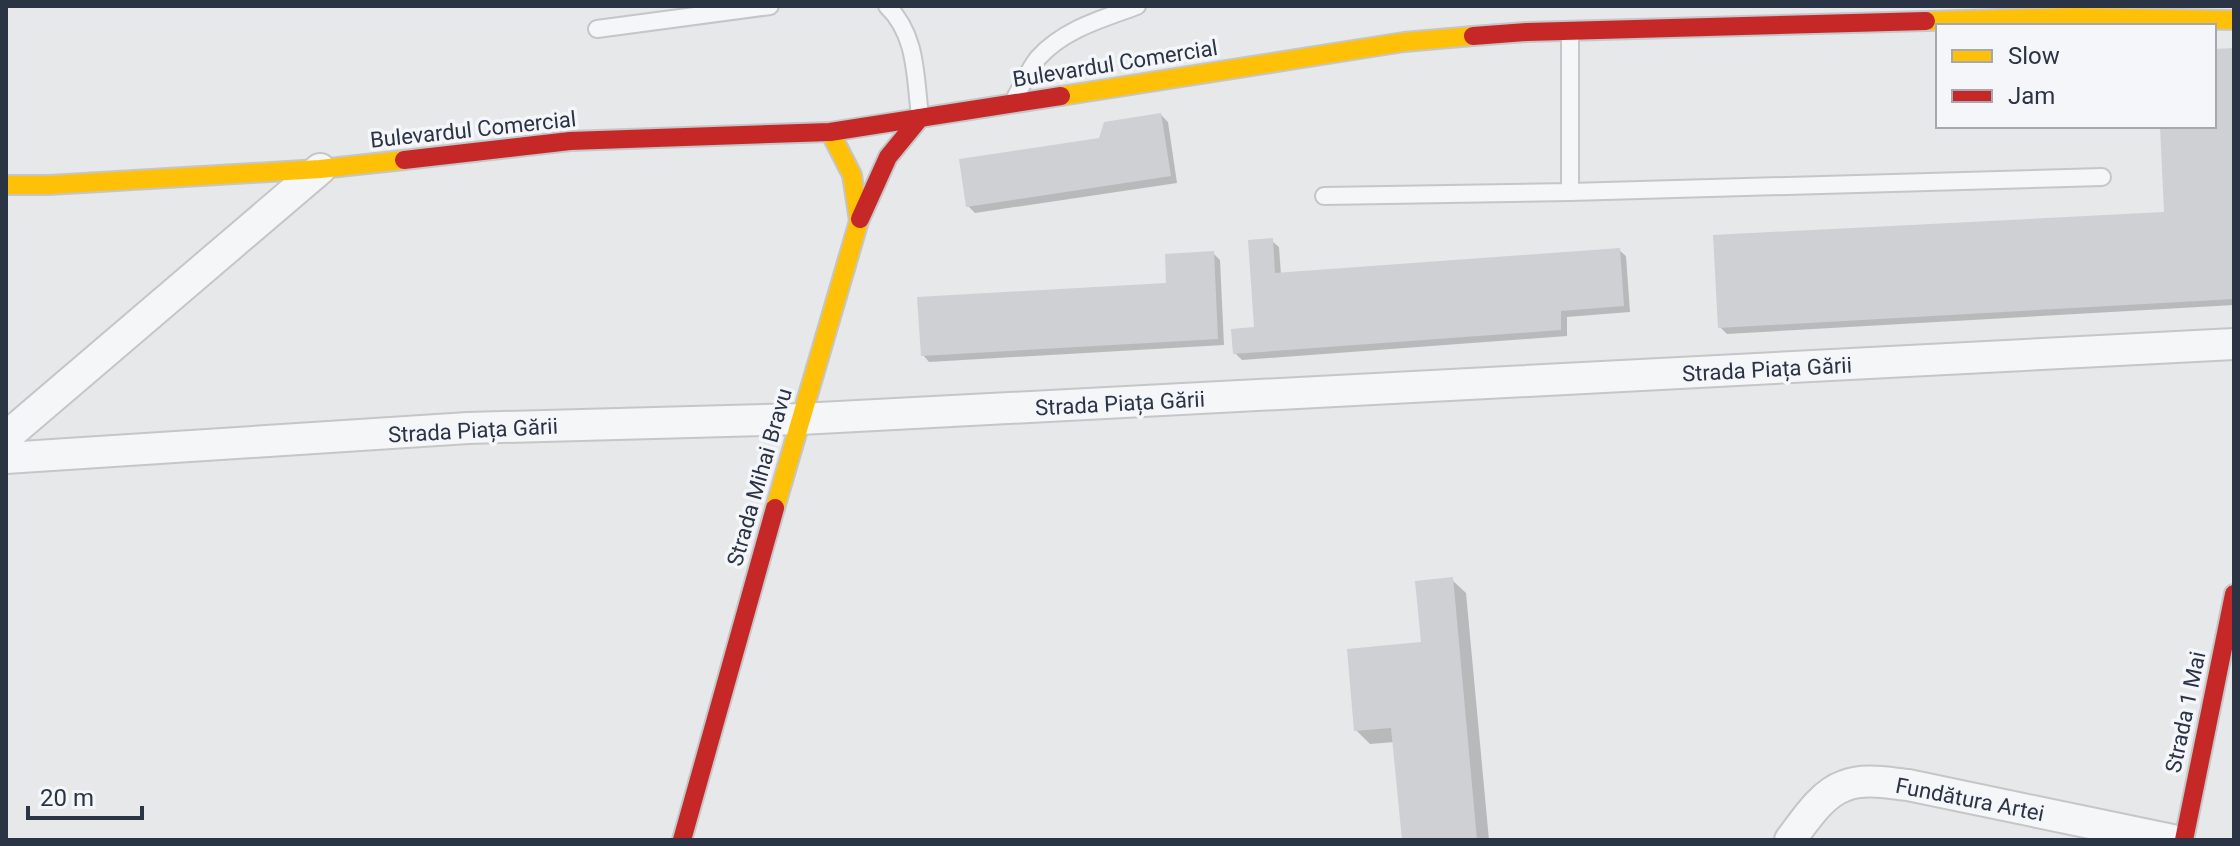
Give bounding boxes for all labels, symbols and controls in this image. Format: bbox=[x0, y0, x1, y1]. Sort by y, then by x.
legend bbox=[1936, 24, 2216, 128]
street label: Bulevardul Comercial bbox=[1011, 35, 1219, 92]
text: Slow bbox=[2008, 42, 2060, 70]
text: Jam bbox=[2008, 82, 2055, 110]
street label: Bulevardul Comercial bbox=[369, 106, 577, 153]
street label: Strada Piața Gării bbox=[1681, 353, 1853, 387]
street label: Strada Mihai Bravu bbox=[722, 385, 797, 569]
street label: Strada Piața Gării bbox=[1034, 387, 1206, 421]
street label: Strada Piața Gării bbox=[387, 414, 559, 448]
street label: Strada 1 Mai bbox=[2160, 649, 2211, 775]
scale bar bbox=[28, 770, 142, 820]
street label: Fundătura Artei bbox=[1893, 773, 2046, 826]
text: 20 m bbox=[40, 784, 94, 812]

